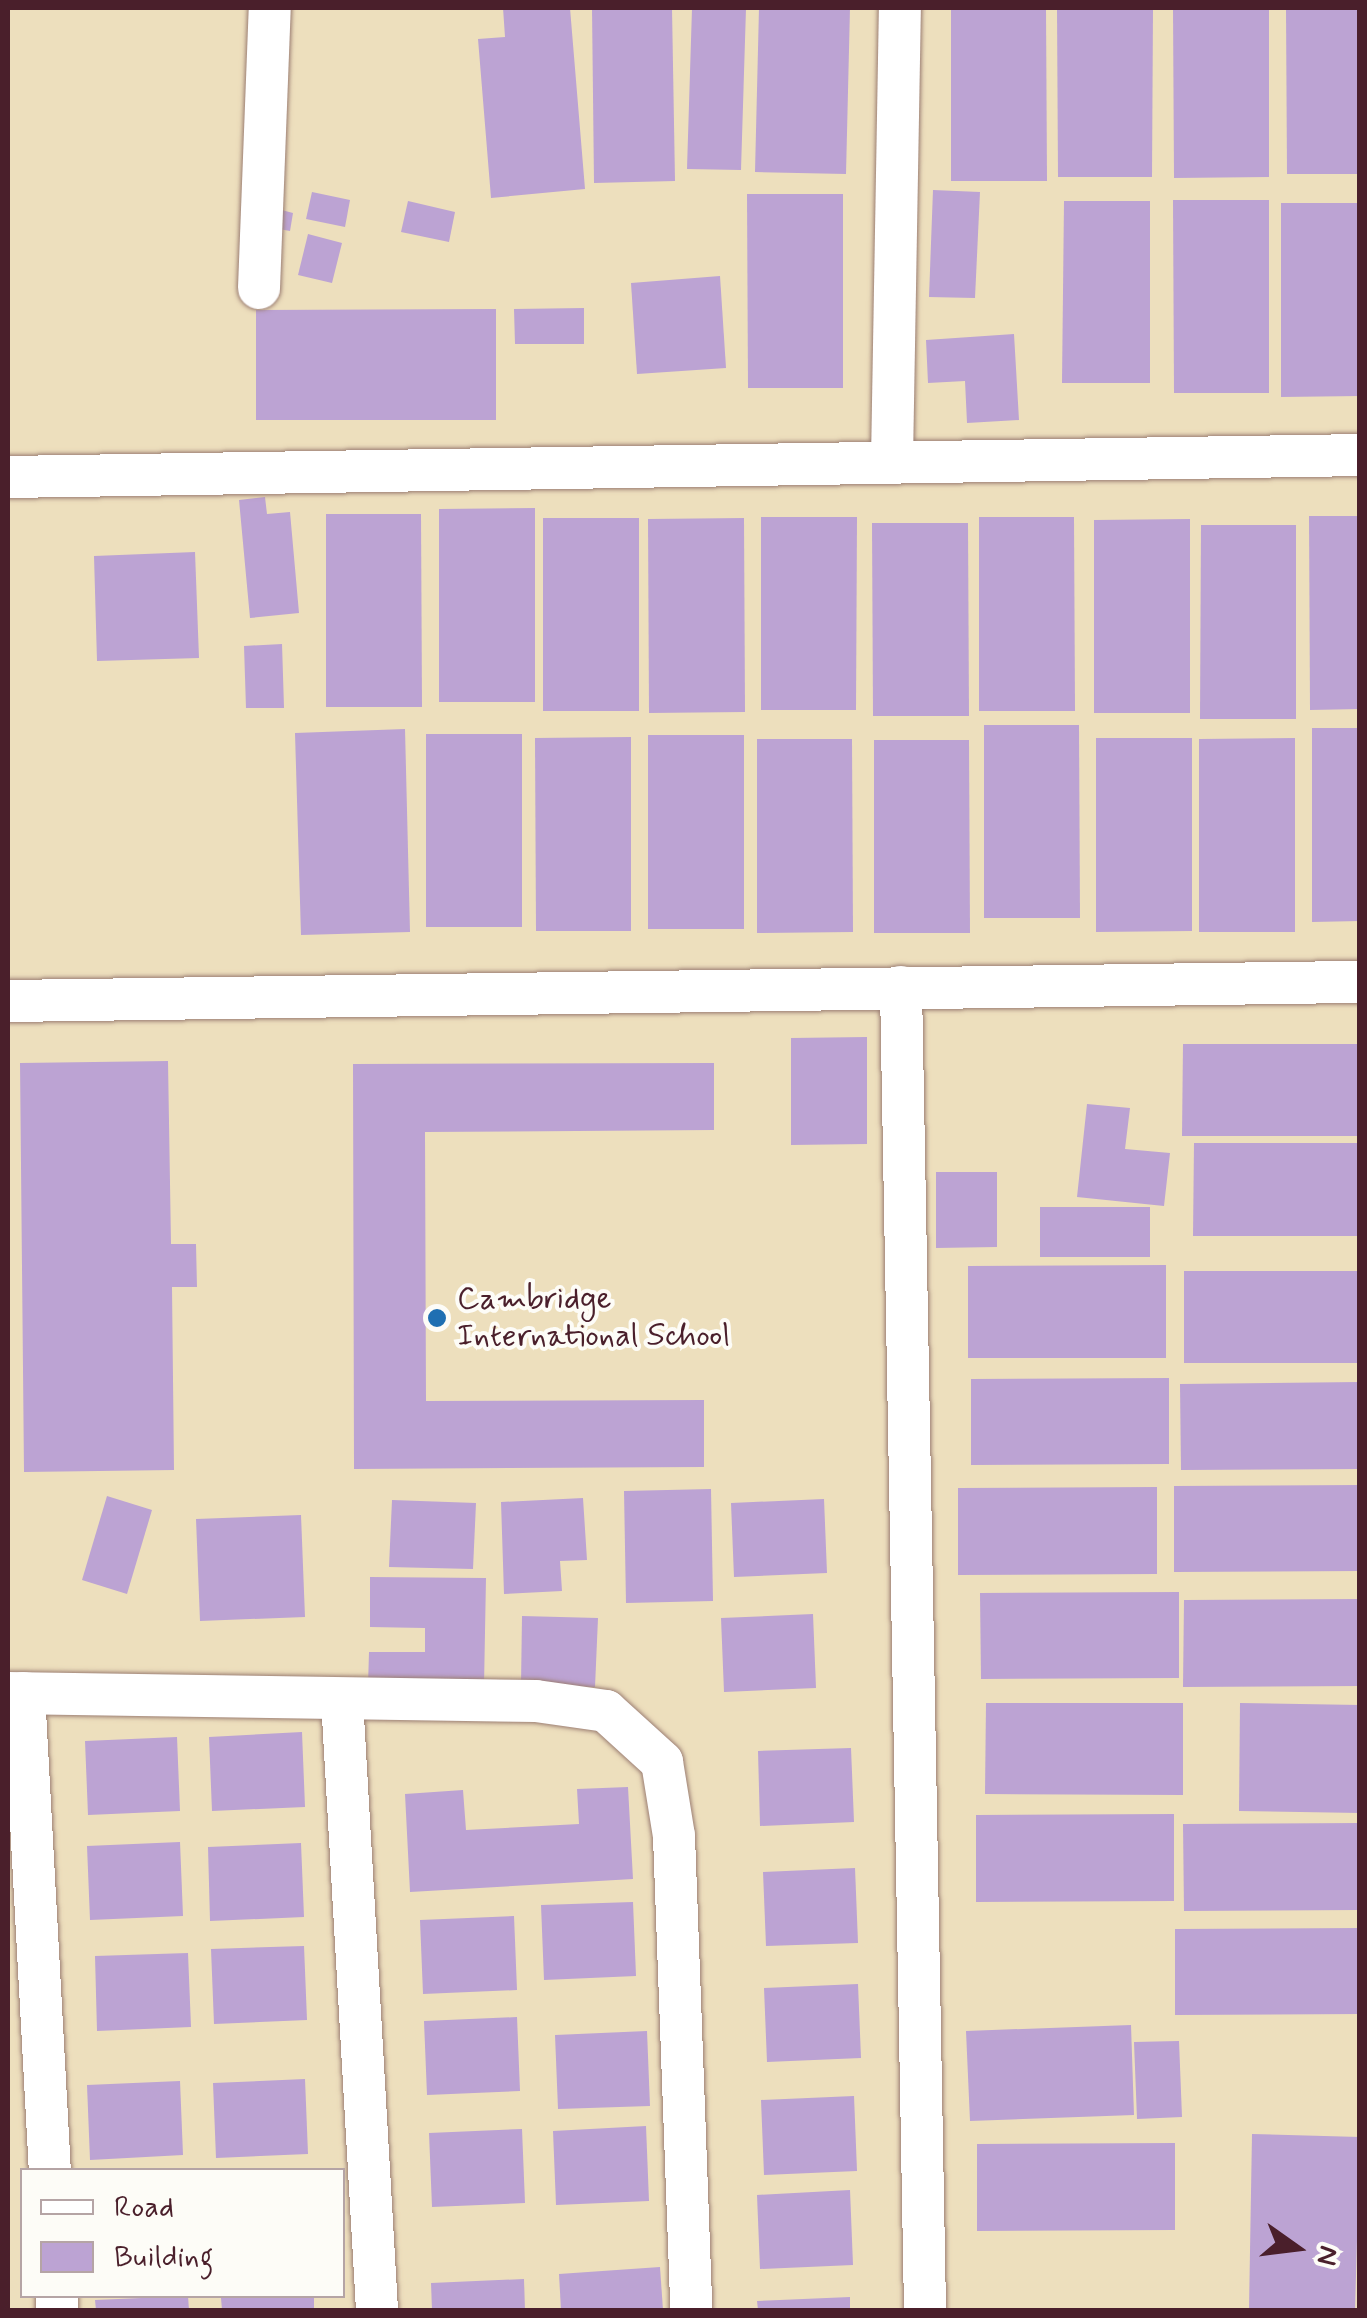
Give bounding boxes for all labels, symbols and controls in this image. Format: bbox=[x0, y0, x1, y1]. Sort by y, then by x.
place label: Cambridge International School bbox=[457, 1281, 730, 1356]
marker: Cambridge International School bbox=[426, 1307, 448, 1329]
legend bbox=[20, 2168, 345, 2298]
text: Road bbox=[114, 2188, 174, 2227]
north arrow bbox=[1247, 2198, 1347, 2298]
text: Building bbox=[114, 2238, 213, 2277]
text: N bbox=[1306, 2242, 1347, 2269]

